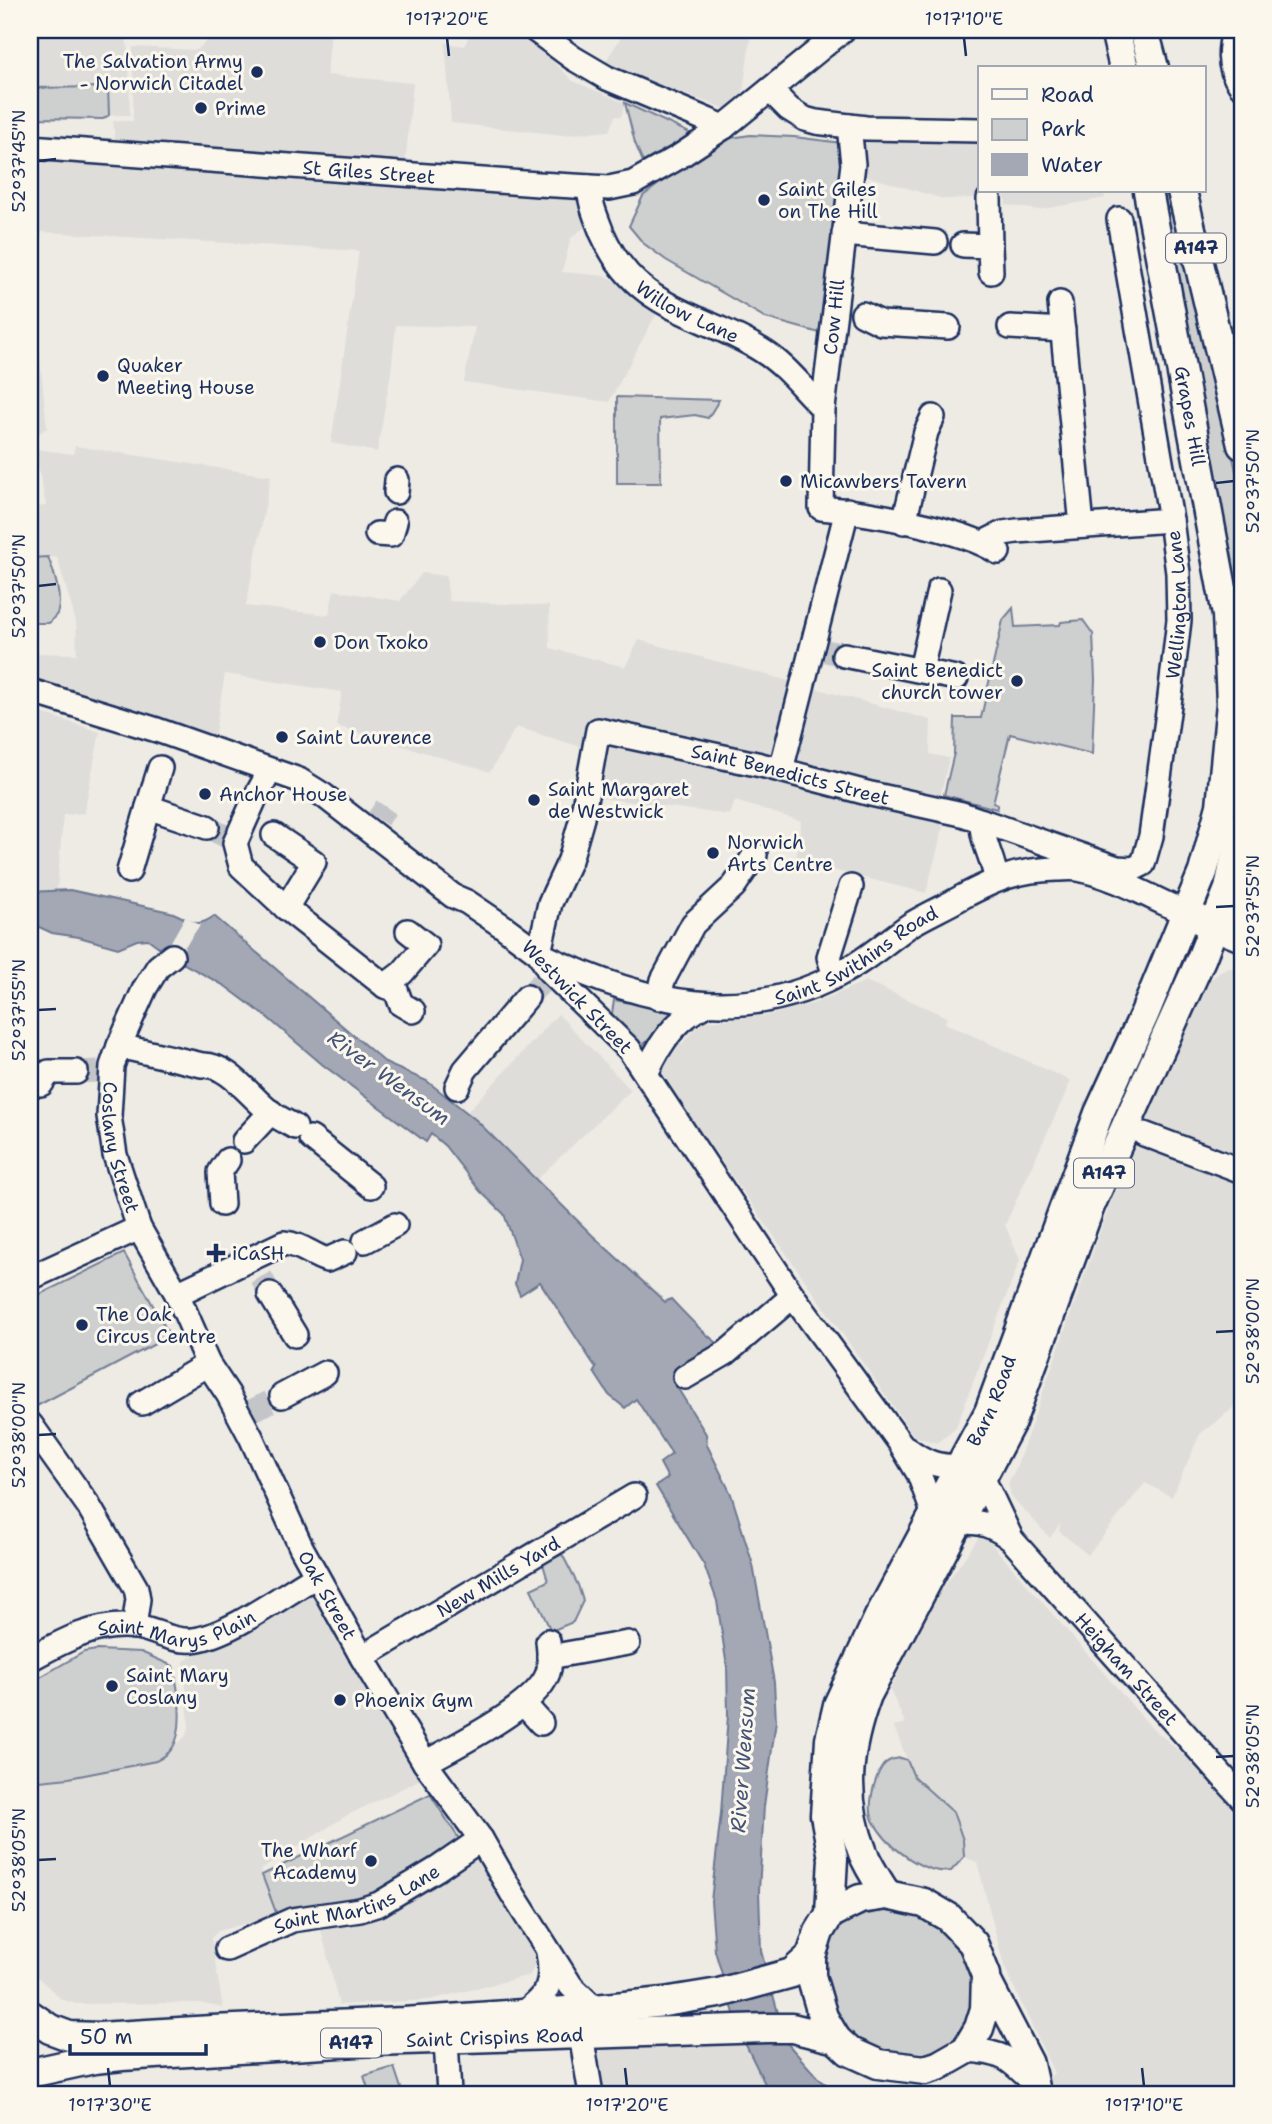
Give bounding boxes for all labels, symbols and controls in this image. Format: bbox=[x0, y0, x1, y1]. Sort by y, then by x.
text: 1°17'20"E bbox=[405, 7, 489, 31]
text: 1°17'10"E bbox=[925, 7, 1003, 31]
place label: The Salvation Army - Norwich Citadel bbox=[63, 49, 243, 96]
marker: The Salvation Army - Norwich Citadel bbox=[249, 64, 265, 80]
legend bbox=[978, 66, 1206, 192]
text: Road bbox=[1041, 81, 1094, 109]
place label: Prime bbox=[215, 96, 266, 121]
marker: Prime bbox=[193, 100, 209, 116]
text: 52°37'45"N bbox=[7, 109, 31, 213]
text: Park bbox=[1041, 115, 1086, 143]
text: Water bbox=[1041, 151, 1103, 179]
street label: St Giles Street bbox=[302, 154, 436, 189]
place label: Saint Giles on The Hill bbox=[778, 177, 878, 224]
marker: Saint Giles on The Hill bbox=[756, 192, 772, 208]
road number: A147 bbox=[1166, 234, 1226, 262]
street label: Willow Lane bbox=[631, 275, 743, 348]
street label: Cow Hill bbox=[818, 278, 850, 356]
place label: Quaker Meeting House bbox=[117, 353, 255, 400]
street label: Grapes Hill bbox=[1169, 364, 1211, 468]
marker: Quaker Meeting House bbox=[95, 368, 111, 384]
text: 52°37'50"N bbox=[1241, 429, 1265, 533]
place label: Micawbers Tavern bbox=[800, 469, 967, 494]
marker: Micawbers Tavern bbox=[778, 473, 794, 489]
street label: Wellington Lane bbox=[1160, 529, 1192, 680]
text: 52°37'50"N bbox=[7, 534, 31, 638]
place label: Don Txoko bbox=[334, 630, 429, 655]
marker: Don Txoko bbox=[312, 634, 328, 650]
place label: Saint Benedict church tower bbox=[871, 658, 1003, 705]
marker: Saint Benedict church tower bbox=[1009, 673, 1025, 689]
place label: Saint Laurence bbox=[296, 725, 432, 750]
marker: Saint Laurence bbox=[274, 729, 290, 745]
street label: Saint Benedicts Street bbox=[689, 738, 892, 810]
place label: Saint Margaret de Westwick bbox=[548, 777, 689, 824]
place label: Anchor House bbox=[219, 782, 348, 807]
marker: Anchor House bbox=[197, 786, 213, 802]
marker: Saint Margaret de Westwick bbox=[526, 792, 542, 808]
place label: Norwich Arts Centre bbox=[727, 830, 833, 877]
marker: Norwich Arts Centre bbox=[705, 845, 721, 861]
text: 52°37'55"N bbox=[1241, 855, 1265, 957]
street label: Saint Swithins Road bbox=[772, 900, 942, 1010]
street label: Westwick Street bbox=[516, 935, 638, 1059]
text: 52°37'55"N bbox=[7, 959, 31, 1061]
water label: River Wensum bbox=[322, 1024, 456, 1132]
street label: Coslany Street bbox=[96, 1081, 146, 1216]
road number: A147 bbox=[1074, 1158, 1134, 1188]
place label: iCaSH bbox=[232, 1241, 285, 1266]
marker: iCaSH bbox=[206, 1243, 226, 1263]
text: 52°38'00"N bbox=[1241, 1278, 1265, 1384]
place label: The Oak Circus Centre bbox=[96, 1302, 216, 1349]
marker: The Oak Circus Centre bbox=[74, 1317, 90, 1333]
street label: Barn Road bbox=[961, 1352, 1021, 1450]
text: 52°38'00"N bbox=[7, 1382, 31, 1488]
street label: New Mills Yard bbox=[432, 1530, 564, 1623]
street label: Oak Street bbox=[293, 1546, 363, 1644]
street label: Saint Marys Plain bbox=[95, 1604, 260, 1653]
street label: Heigham Street bbox=[1070, 1607, 1184, 1731]
place label: Saint Mary Coslany bbox=[126, 1663, 229, 1710]
marker: Saint Mary Coslany bbox=[104, 1678, 120, 1694]
water label: River Wensum bbox=[724, 1687, 762, 1833]
place label: Phoenix Gym bbox=[354, 1688, 473, 1713]
marker: Phoenix Gym bbox=[332, 1692, 348, 1708]
text: 52°38'05"N bbox=[1241, 1704, 1265, 1808]
text: 52°38'05"N bbox=[7, 1808, 31, 1912]
place label: The Wharf Academy bbox=[261, 1838, 358, 1885]
marker: The Wharf Academy bbox=[363, 1853, 379, 1869]
street label: Saint Martins Lane bbox=[269, 1858, 444, 1939]
scale bar bbox=[70, 2012, 206, 2056]
street label: Saint Crispins Road bbox=[406, 2022, 584, 2052]
text: 50 m bbox=[80, 2023, 133, 2051]
road number: A147 bbox=[321, 2028, 381, 2057]
text: 1°17'30"E bbox=[68, 2093, 152, 2117]
text: 1°17'20"E bbox=[585, 2093, 669, 2117]
text: 1°17'10"E bbox=[1105, 2093, 1183, 2117]

